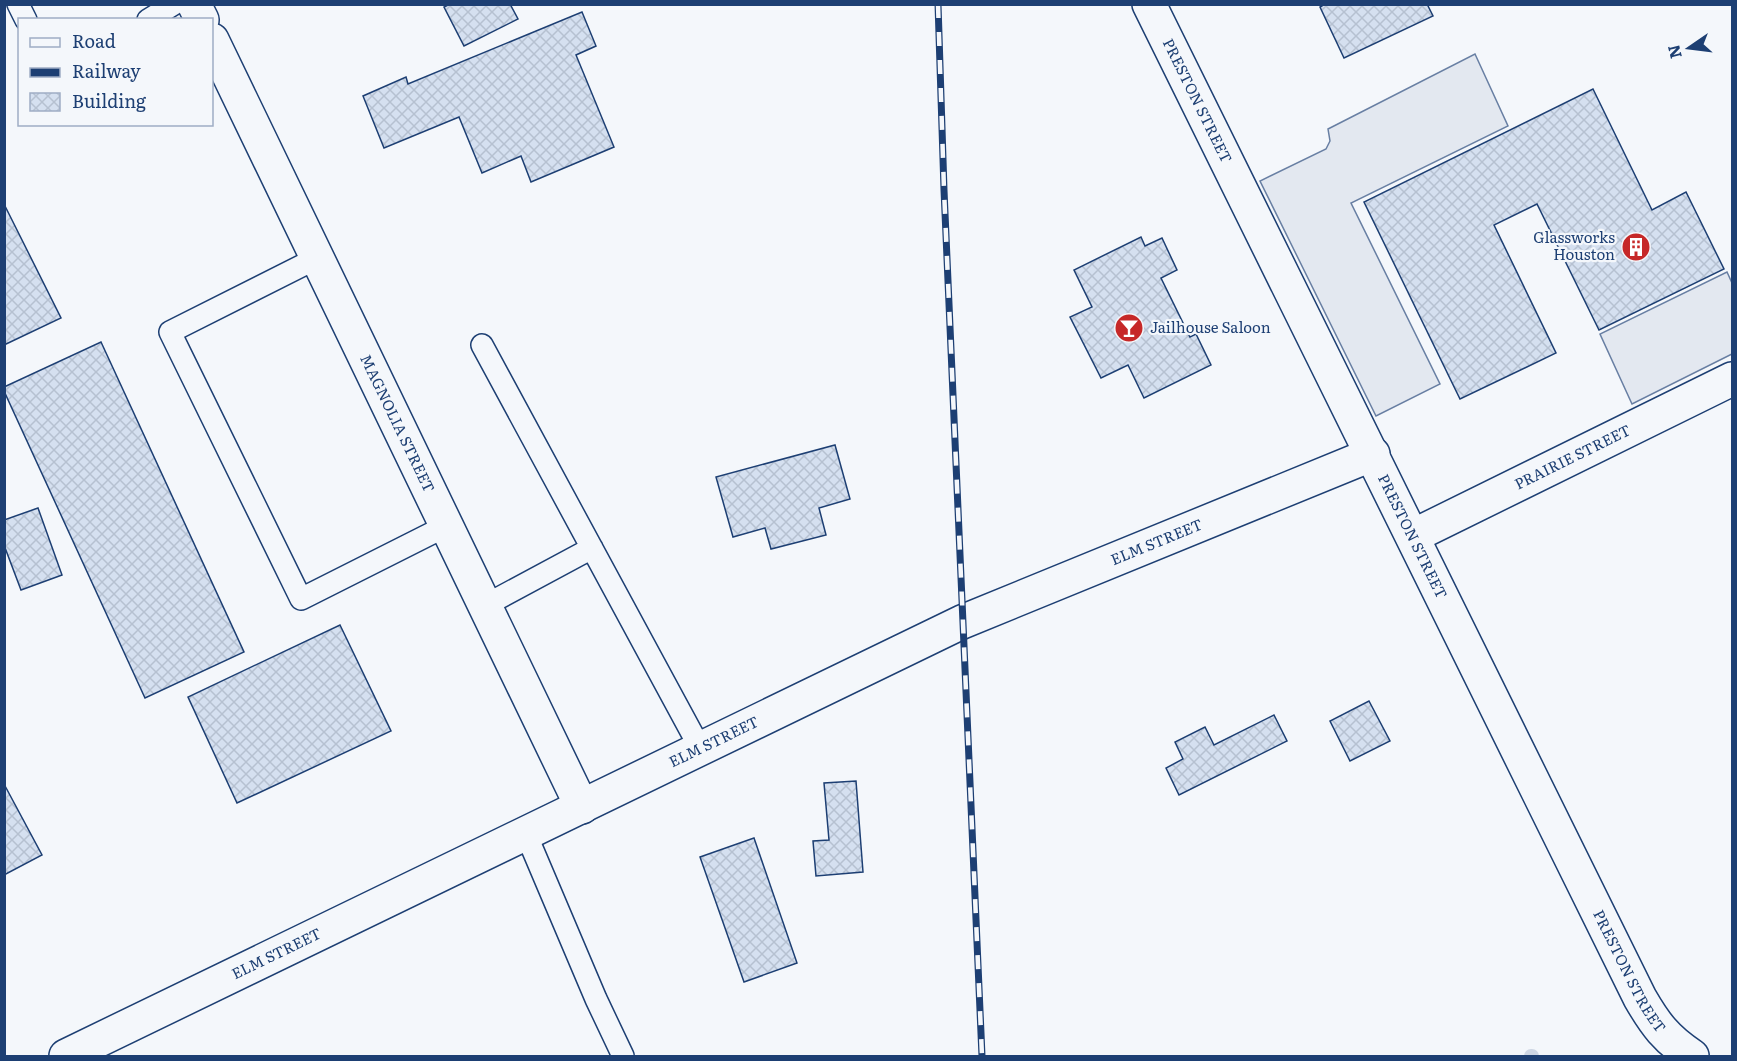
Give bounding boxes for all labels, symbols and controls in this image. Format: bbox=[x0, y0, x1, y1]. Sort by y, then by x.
legend bbox=[18, 18, 213, 126]
north arrow bbox=[1659, 18, 1719, 78]
text: Road bbox=[72, 27, 116, 54]
street label: PRESTON STREET bbox=[1158, 34, 1239, 166]
text: N bbox=[1660, 42, 1687, 61]
text: Railway bbox=[72, 57, 141, 84]
text: Building bbox=[72, 87, 147, 114]
place label: Glassworks Houston bbox=[1533, 225, 1615, 265]
building icon: Glassworks Houston bbox=[1620, 231, 1652, 263]
bar icon: Jailhouse Saloon bbox=[1113, 312, 1145, 344]
place label: Jailhouse Saloon bbox=[1150, 315, 1271, 338]
street label: MAGNOLIA STREET bbox=[355, 350, 442, 496]
street label: PRAIRIE STREET bbox=[1510, 418, 1634, 494]
street label: PRESTON STREET bbox=[1373, 470, 1454, 602]
street label: ELM STREET bbox=[1107, 512, 1206, 570]
street label: ELM STREET bbox=[665, 709, 762, 772]
street label: PRESTON STREET bbox=[1588, 905, 1672, 1037]
street label: ELM STREET bbox=[227, 921, 325, 984]

